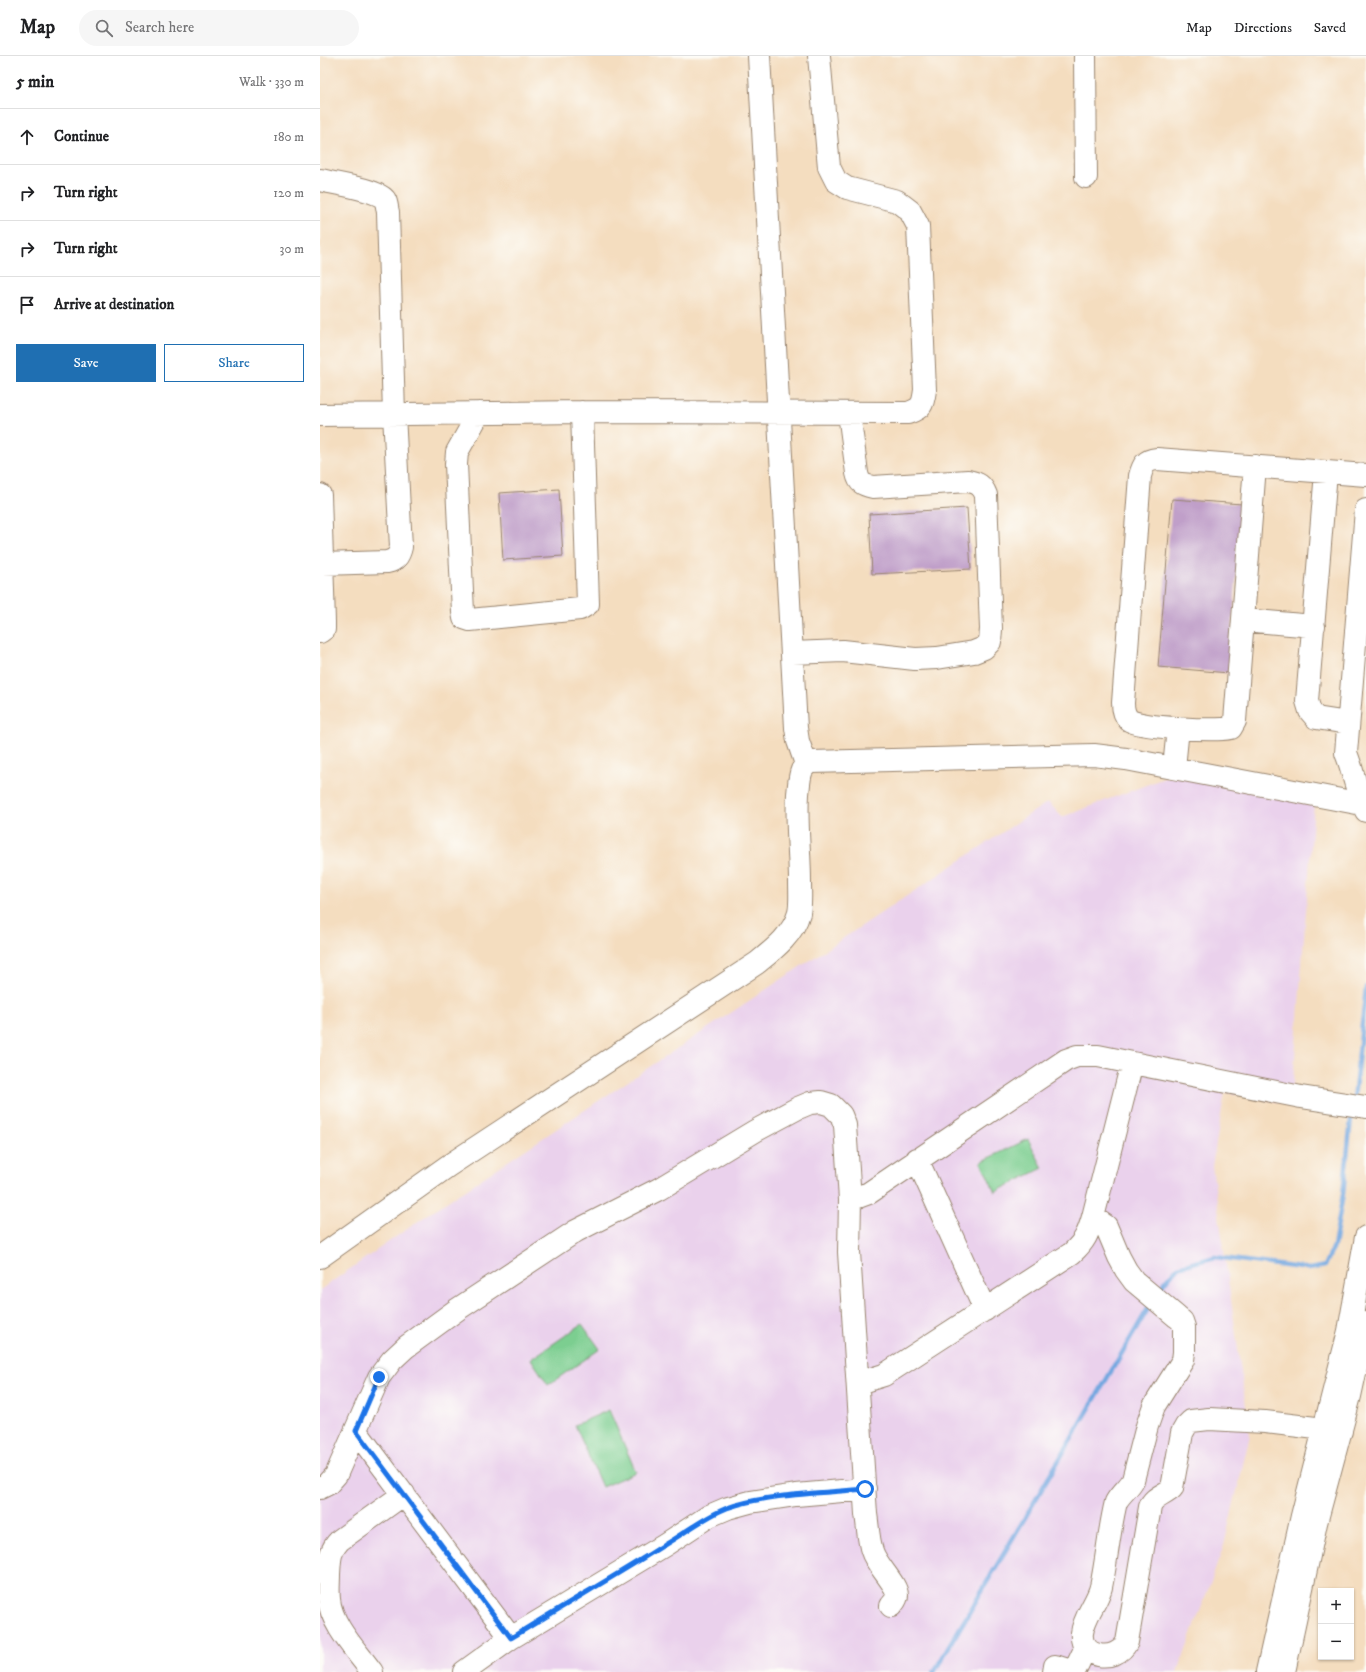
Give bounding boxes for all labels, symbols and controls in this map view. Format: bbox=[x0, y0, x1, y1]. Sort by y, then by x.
search box bbox=[79, 10, 359, 46]
text: Map bbox=[20, 16, 55, 39]
icon: search bbox=[93, 17, 115, 39]
text: Search here bbox=[125, 18, 194, 37]
text: Map bbox=[1186, 19, 1212, 37]
text: Directions bbox=[1234, 19, 1292, 37]
text: Saved bbox=[1314, 19, 1346, 37]
text: 5 min bbox=[16, 71, 54, 93]
text: Walk · 330 m bbox=[239, 74, 304, 90]
icon: ahead bbox=[16, 126, 38, 148]
text: Continue bbox=[54, 127, 109, 146]
text: 180 m bbox=[273, 129, 304, 145]
icon: right bbox=[16, 182, 38, 204]
text: Turn right bbox=[54, 183, 117, 202]
text: 120 m bbox=[273, 185, 304, 201]
icon: right bbox=[16, 238, 38, 260]
text: Turn right bbox=[54, 239, 117, 258]
text: 30 m bbox=[280, 241, 304, 257]
icon: arrive bbox=[16, 294, 38, 316]
text: Arrive at destination bbox=[54, 295, 174, 314]
button: Save bbox=[16, 344, 156, 382]
button: Share bbox=[164, 344, 304, 382]
route end bbox=[370, 1368, 388, 1386]
route start bbox=[856, 1480, 874, 1498]
map controls bbox=[1318, 1588, 1354, 1660]
button: + bbox=[1318, 1588, 1354, 1624]
button: − bbox=[1318, 1624, 1354, 1660]

